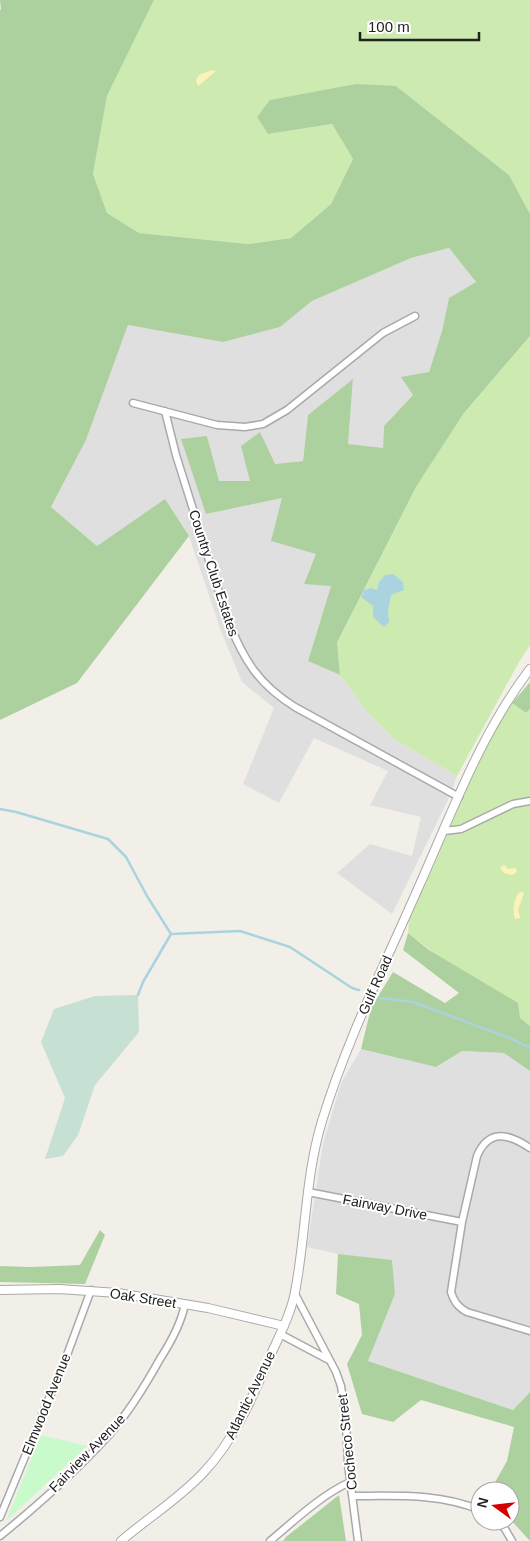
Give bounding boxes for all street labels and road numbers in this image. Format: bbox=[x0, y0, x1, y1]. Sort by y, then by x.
street label: Country Club Estates bbox=[186, 508, 242, 638]
street label: Gulf Road bbox=[355, 953, 395, 1017]
street label: Fairway Drive bbox=[341, 1191, 429, 1223]
street label: Oak Street bbox=[109, 1285, 177, 1311]
street label: Atlantic Avenue bbox=[222, 1348, 278, 1442]
street label: Elmwood Avenue bbox=[18, 1351, 74, 1457]
street label: Cocheco Street bbox=[334, 1393, 360, 1491]
street label: Fairview Avenue bbox=[46, 1410, 128, 1495]

